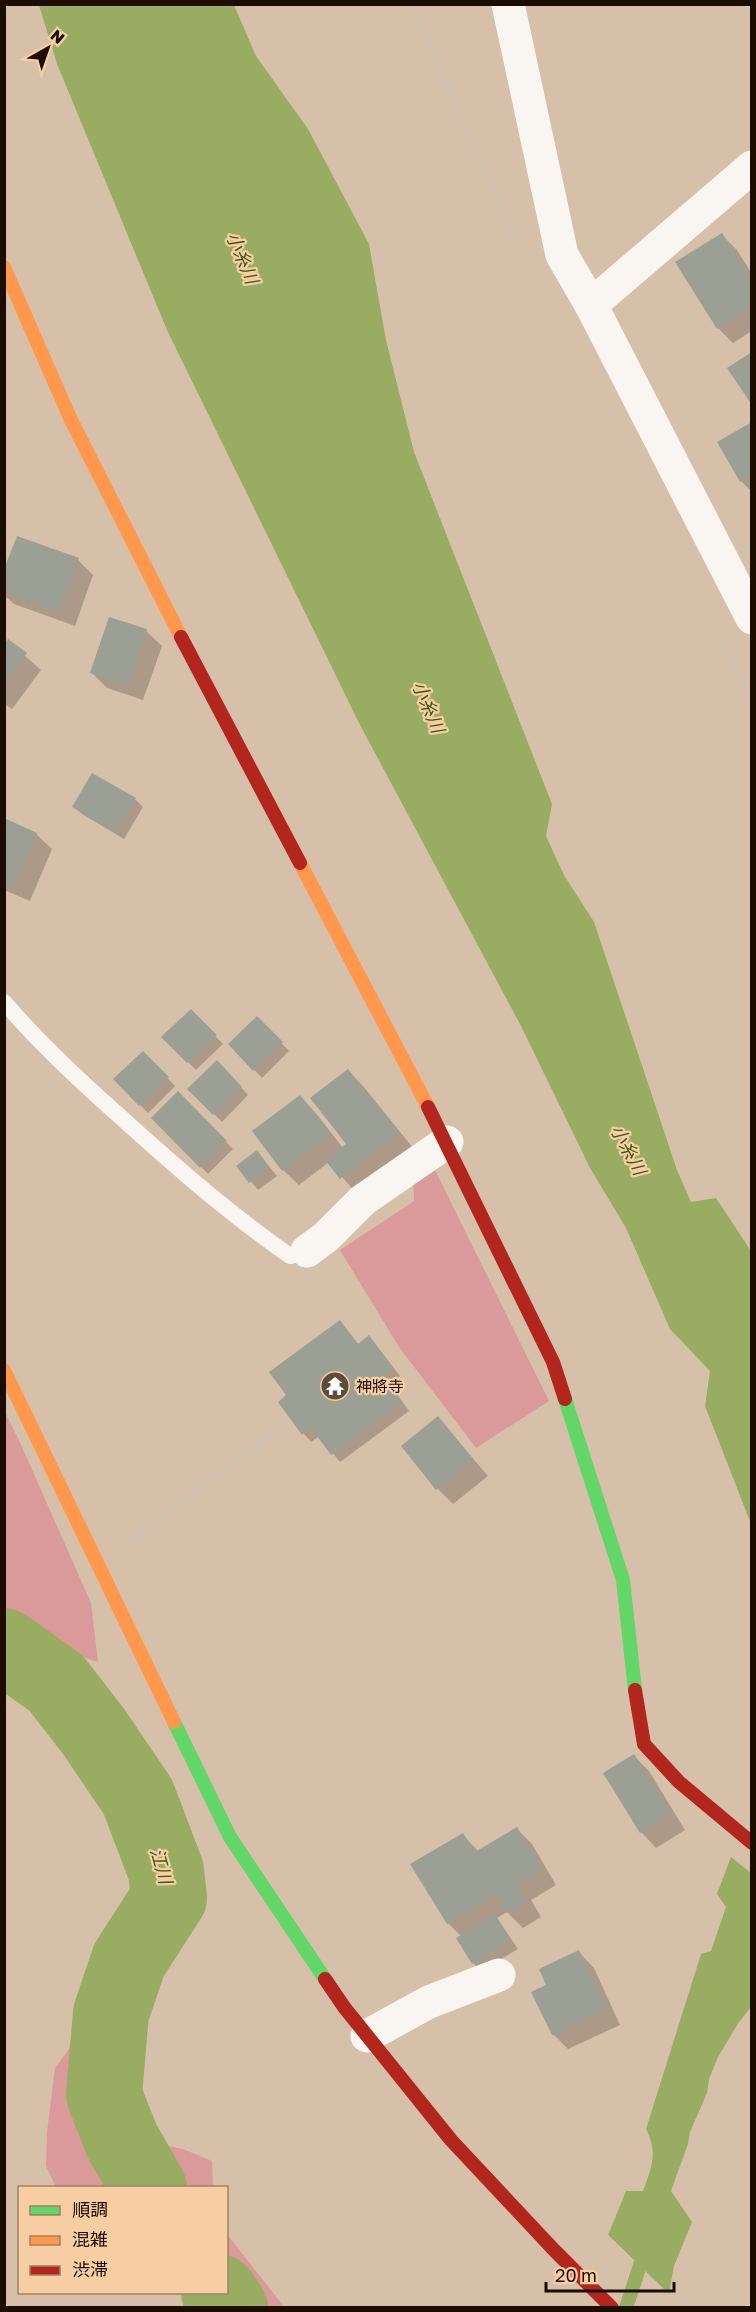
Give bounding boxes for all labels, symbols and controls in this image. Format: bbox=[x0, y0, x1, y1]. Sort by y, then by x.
north arrow bbox=[18, 18, 78, 78]
text: N bbox=[47, 25, 69, 48]
water label: 小糸川 bbox=[222, 228, 264, 289]
water label: 小糸川 bbox=[408, 677, 450, 738]
water label: 小糸川 bbox=[606, 1121, 652, 1180]
temple icon: 神將寺 bbox=[319, 1370, 351, 1402]
place label: 神將寺 bbox=[356, 1376, 404, 1396]
water label: 江川 bbox=[146, 1845, 178, 1888]
legend bbox=[18, 2186, 228, 2294]
text: 順調 bbox=[72, 2198, 108, 2220]
text: 混雑 bbox=[72, 2228, 108, 2250]
scale bar bbox=[546, 2255, 674, 2293]
text: 渋滞 bbox=[72, 2258, 108, 2280]
text: 20 m bbox=[555, 2264, 597, 2286]

